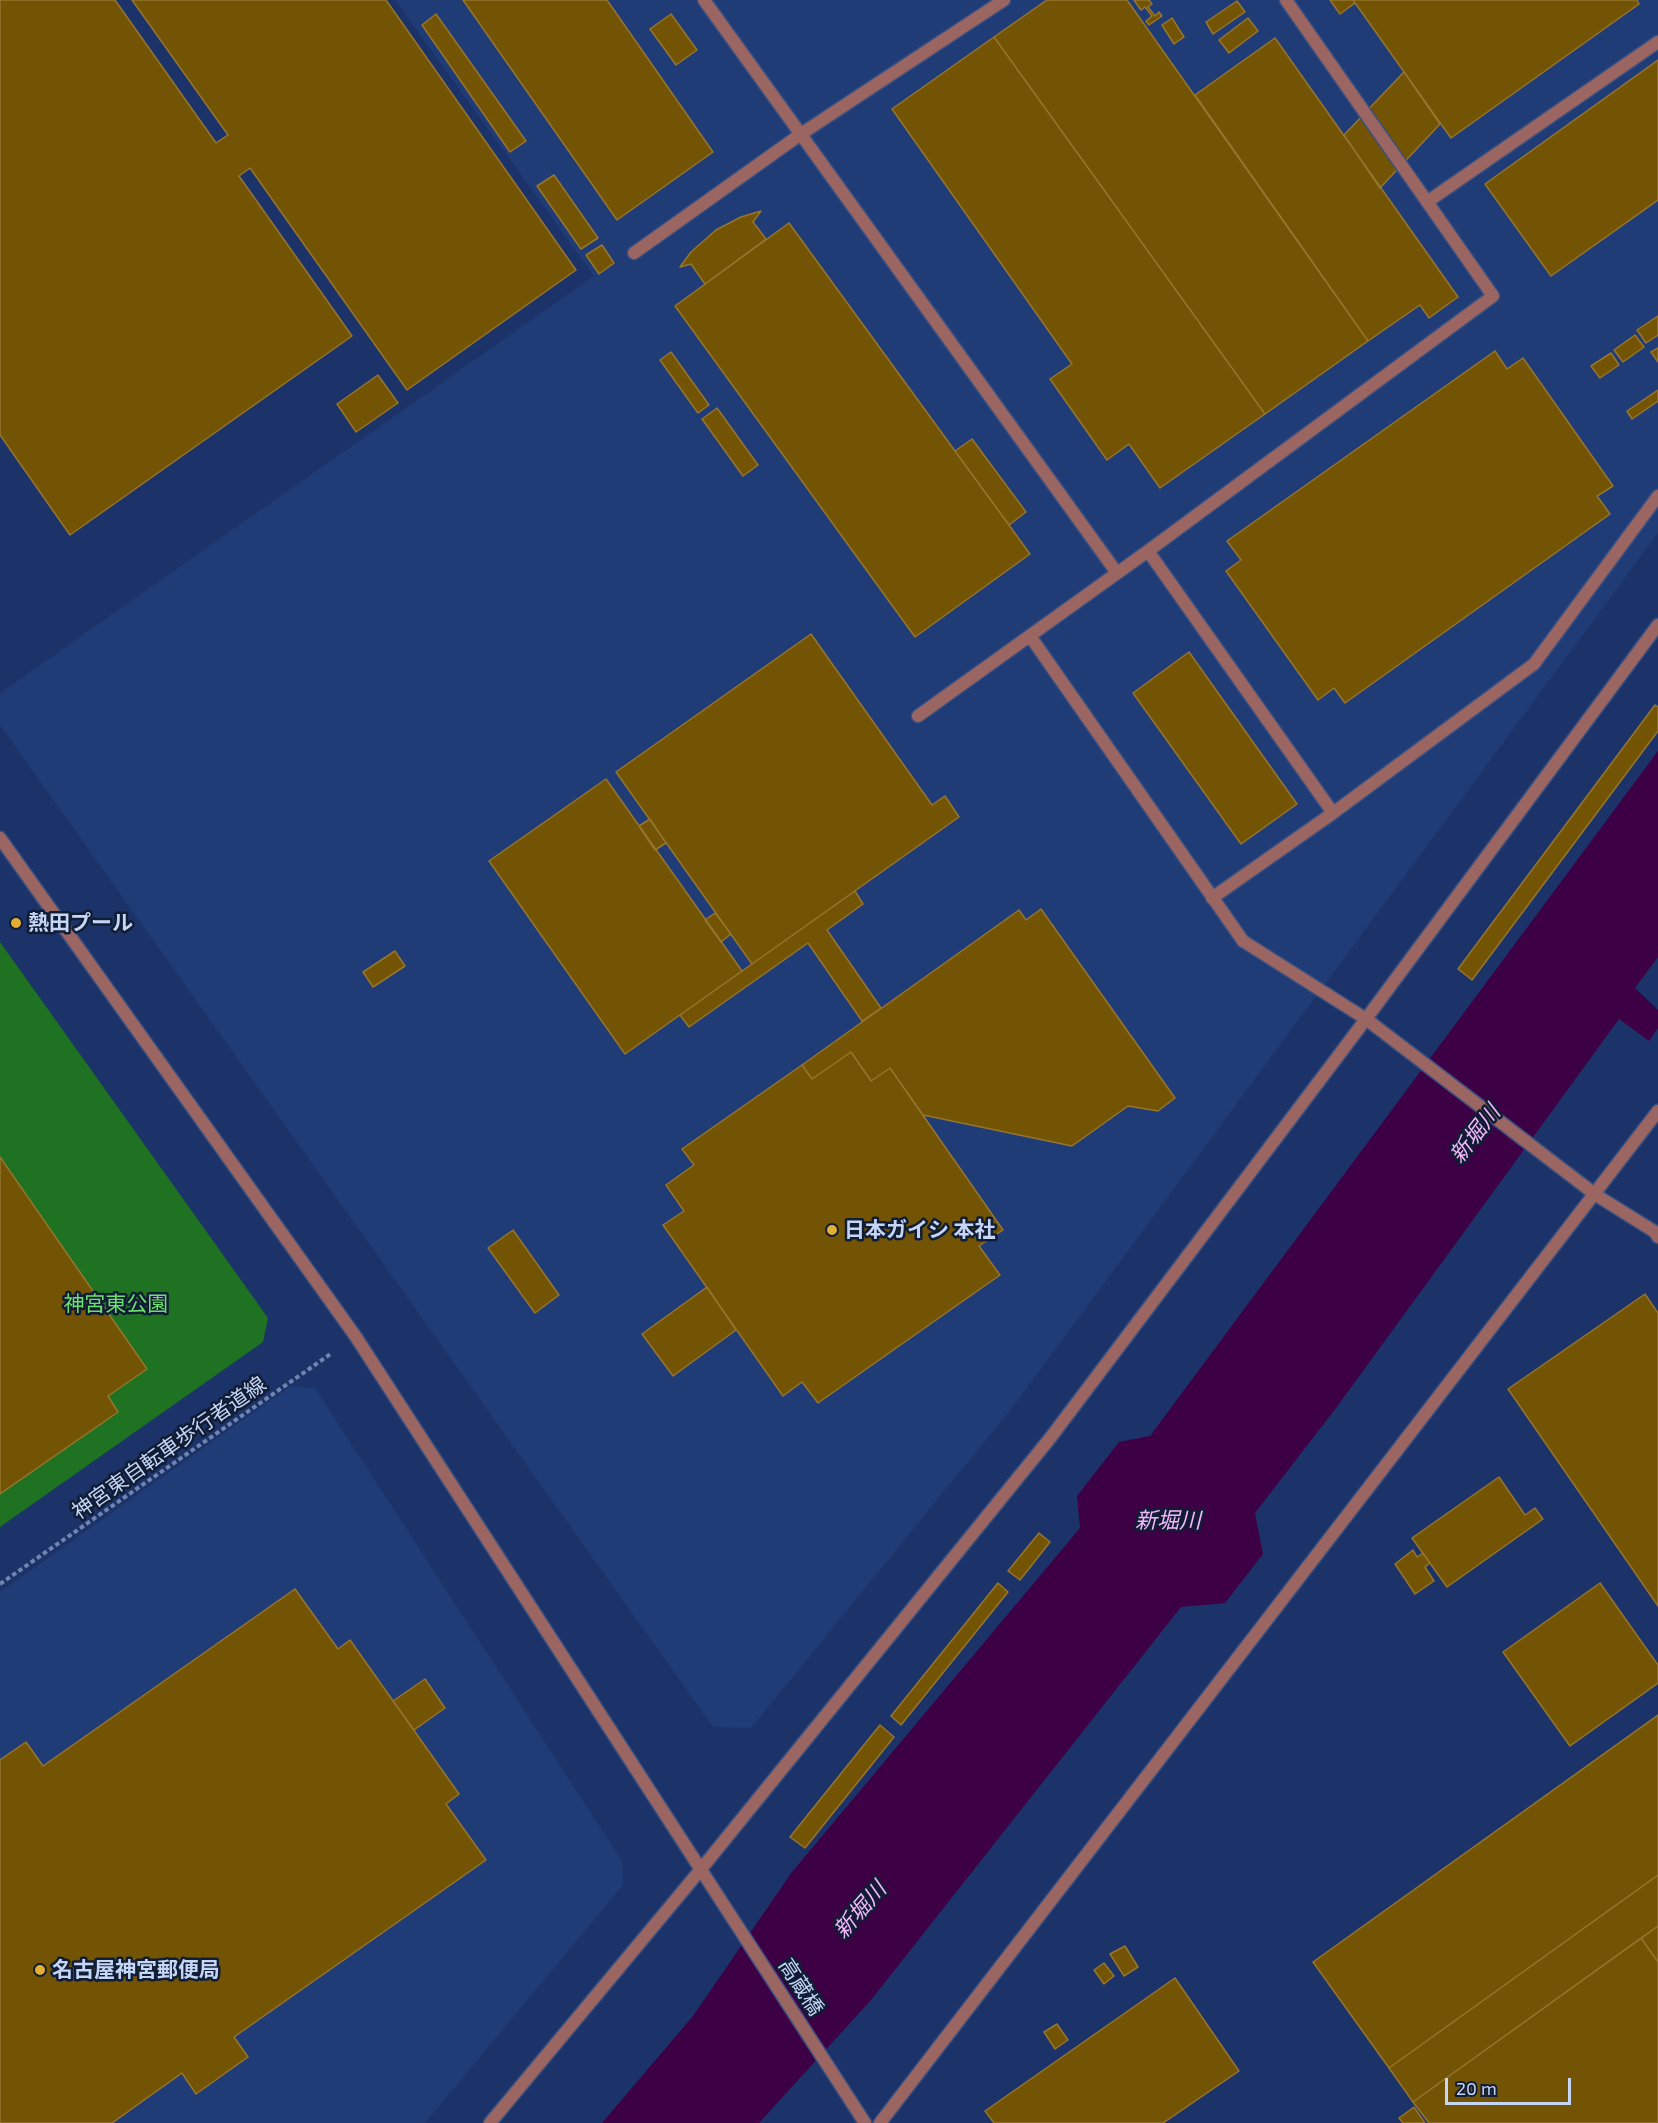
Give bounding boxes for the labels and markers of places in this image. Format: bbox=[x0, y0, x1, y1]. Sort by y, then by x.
place label: 熱田プール bbox=[28, 910, 133, 936]
marker: 熱田プール bbox=[9, 916, 23, 930]
place label: 日本ガイシ 本社 bbox=[844, 1217, 996, 1243]
marker: 日本ガイシ 本社 bbox=[825, 1223, 839, 1237]
place label: 名古屋神宮郵便局 bbox=[52, 1957, 220, 1983]
marker: 名古屋神宮郵便局 bbox=[33, 1963, 47, 1977]

